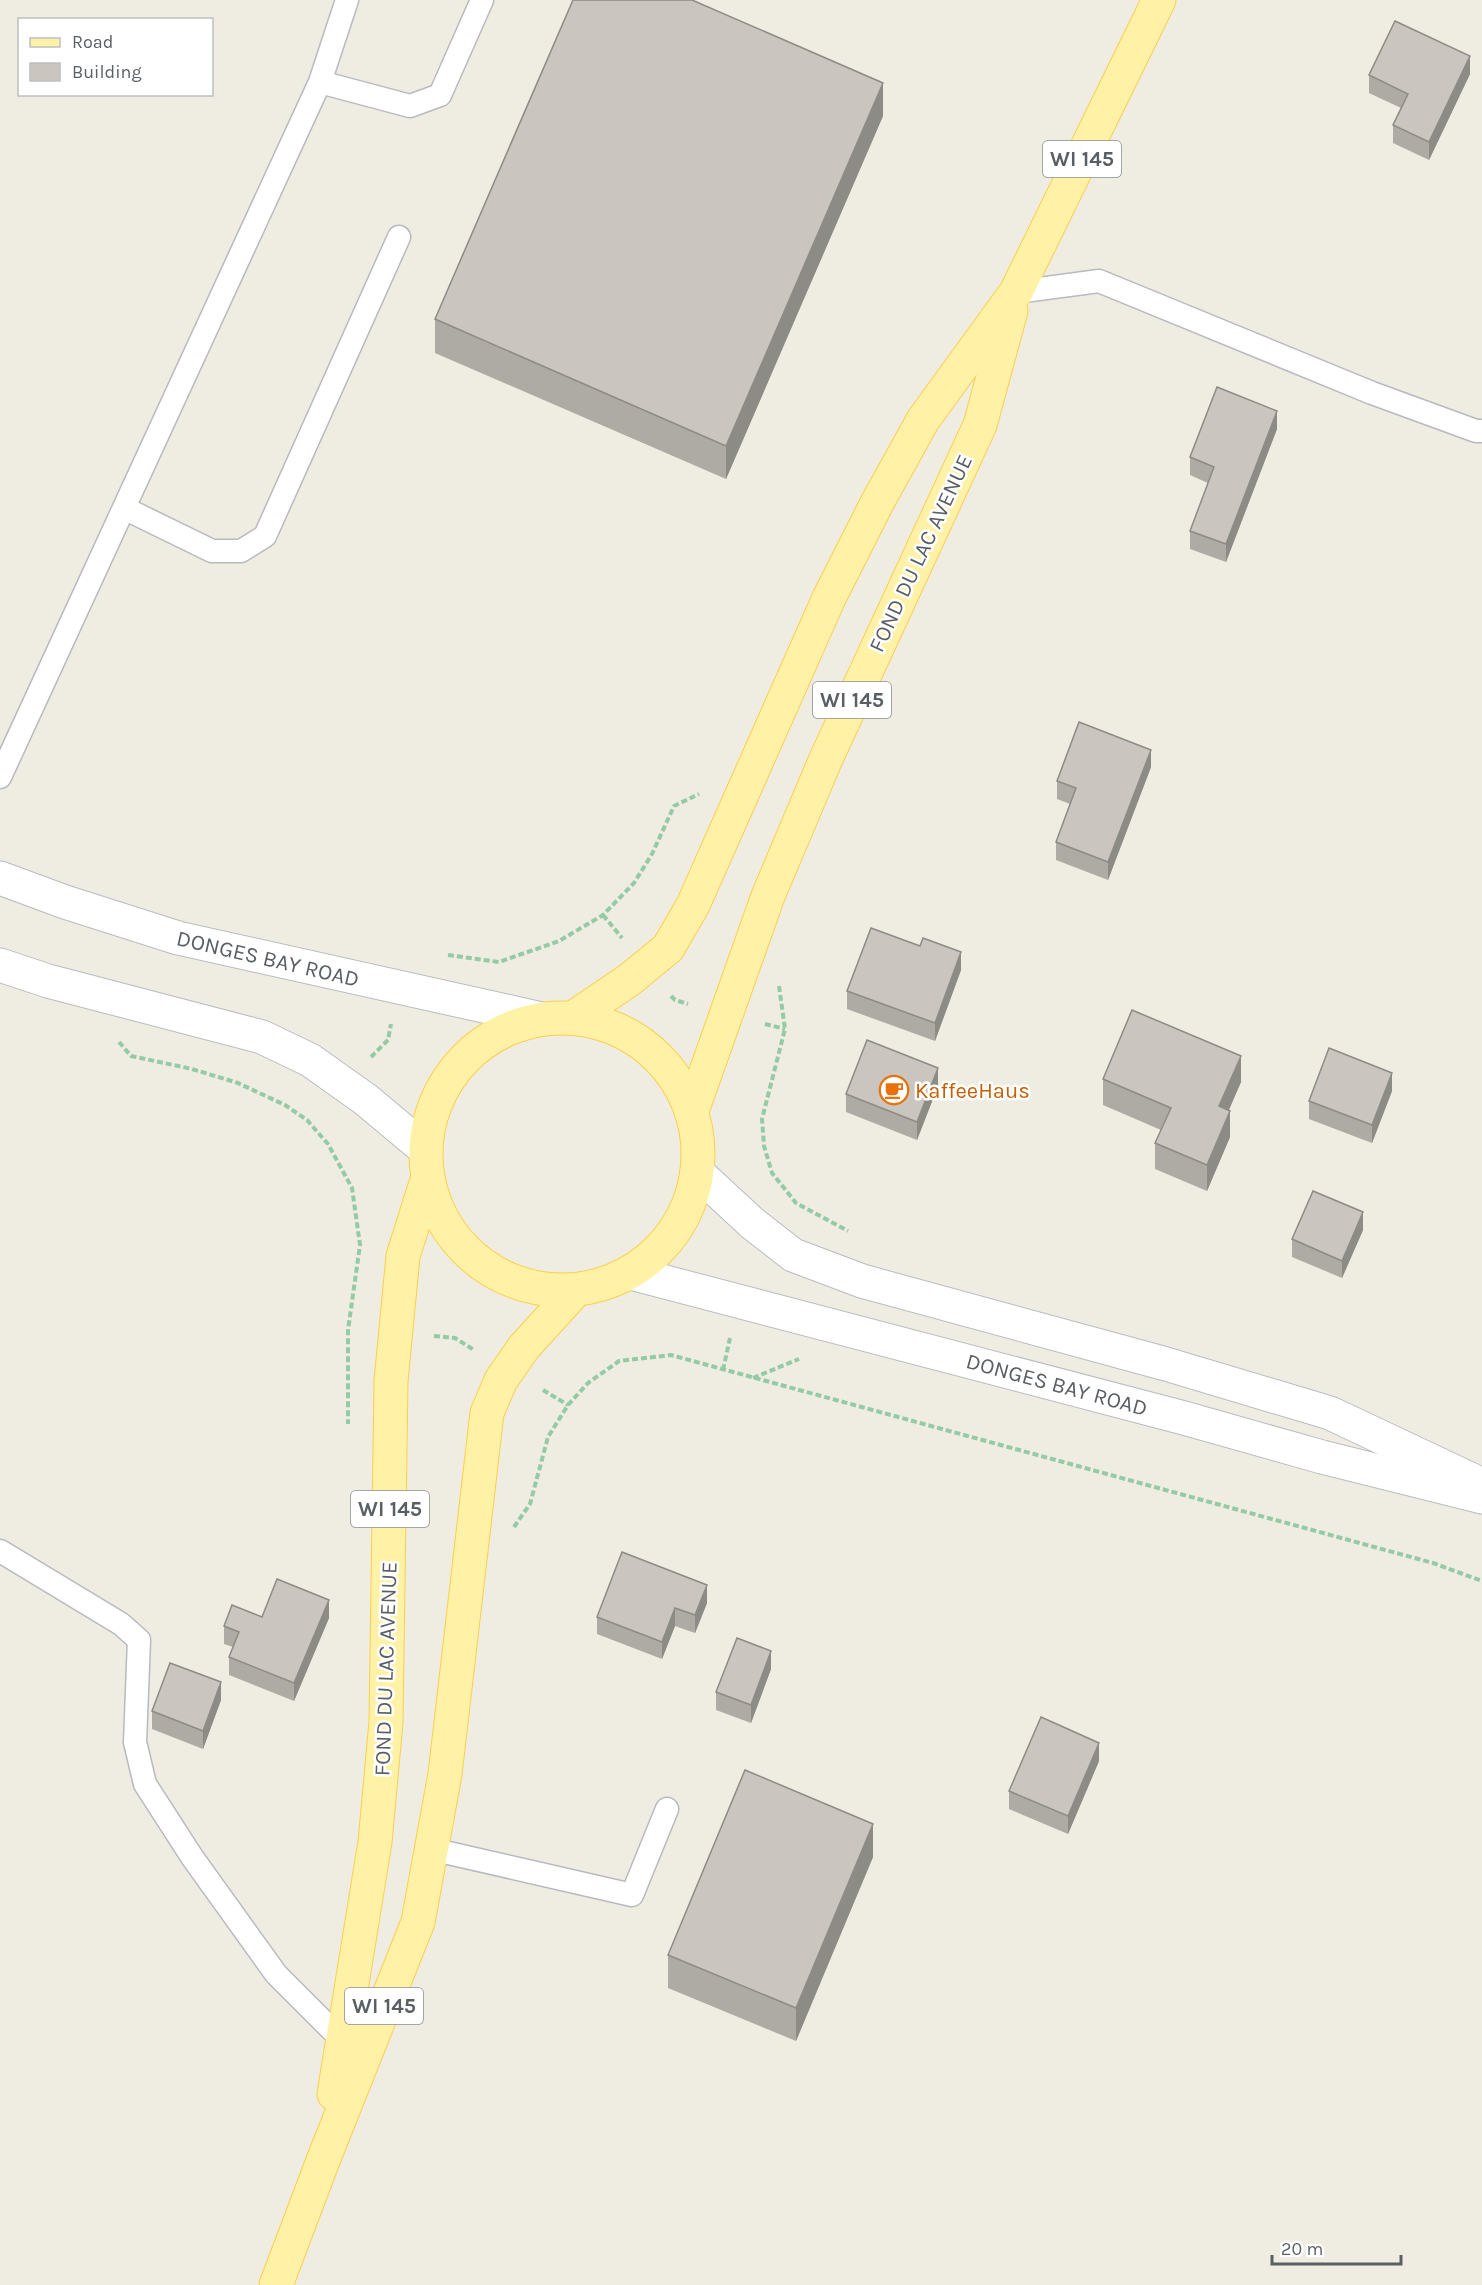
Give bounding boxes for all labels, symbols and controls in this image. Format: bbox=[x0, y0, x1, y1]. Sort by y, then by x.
legend bbox=[18, 18, 213, 96]
text: Road bbox=[72, 31, 113, 53]
text: Building bbox=[72, 61, 142, 83]
road number: WI 145 bbox=[1043, 141, 1121, 177]
street label: FOND DU LAC AVENUE bbox=[864, 451, 978, 656]
road number: WI 145 bbox=[813, 682, 891, 718]
street label: DONGES BAY ROAD bbox=[174, 925, 362, 993]
cafe icon: KaffeeHaus bbox=[878, 1074, 910, 1106]
place label: KaffeeHaus bbox=[915, 1078, 1030, 1104]
street label: DONGES BAY ROAD bbox=[963, 1348, 1150, 1422]
road number: WI 145 bbox=[351, 1491, 429, 1527]
street label: FOND DU LAC AVENUE bbox=[369, 1561, 403, 1777]
road number: WI 145 bbox=[345, 1988, 423, 2024]
scale bar bbox=[1272, 2228, 1401, 2266]
text: 20 m bbox=[1281, 2238, 1323, 2260]

